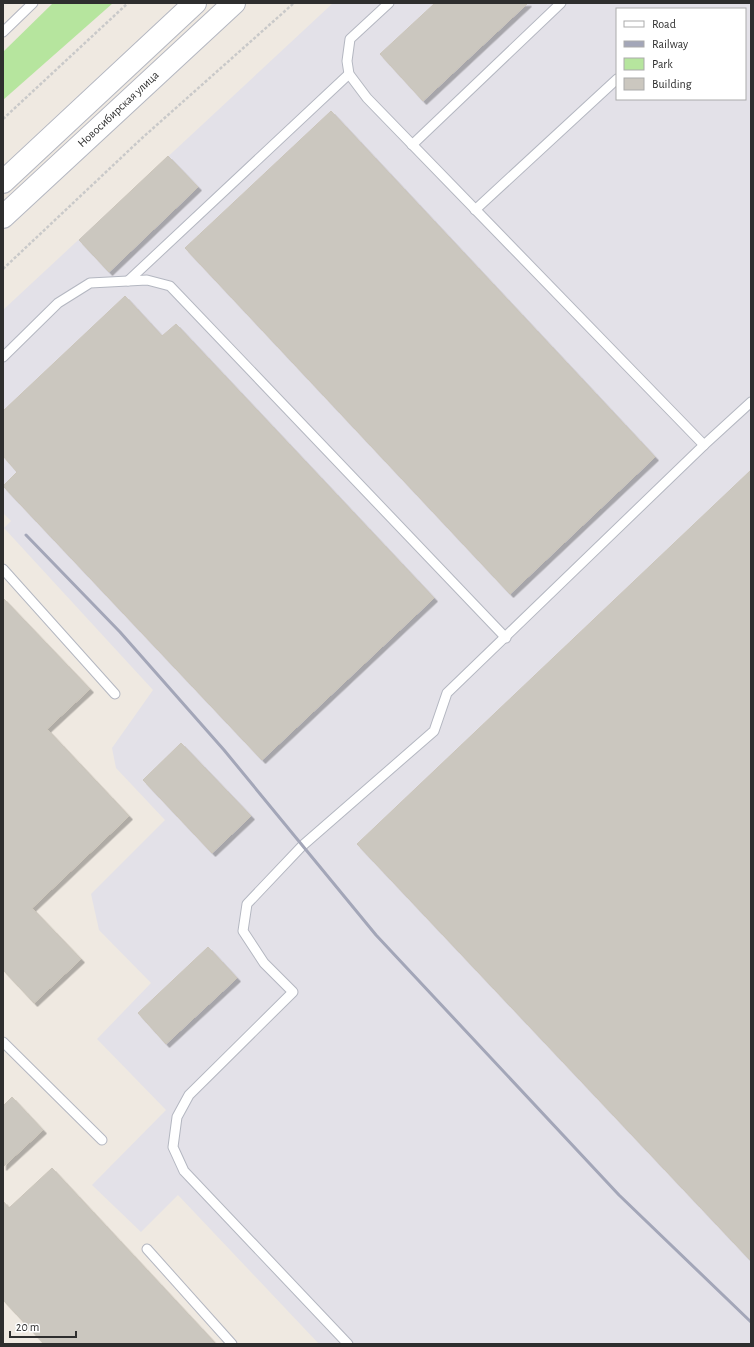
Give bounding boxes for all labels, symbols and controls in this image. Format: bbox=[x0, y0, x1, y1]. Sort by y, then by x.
legend bbox=[616, 8, 746, 100]
text: Road bbox=[652, 18, 676, 30]
text: Railway bbox=[652, 38, 688, 51]
text: Park bbox=[652, 58, 673, 70]
street label: Новосибирская улица bbox=[75, 68, 162, 150]
text: Building bbox=[652, 78, 692, 90]
scale bar bbox=[10, 1313, 76, 1339]
text: 20 m bbox=[16, 1321, 39, 1333]

